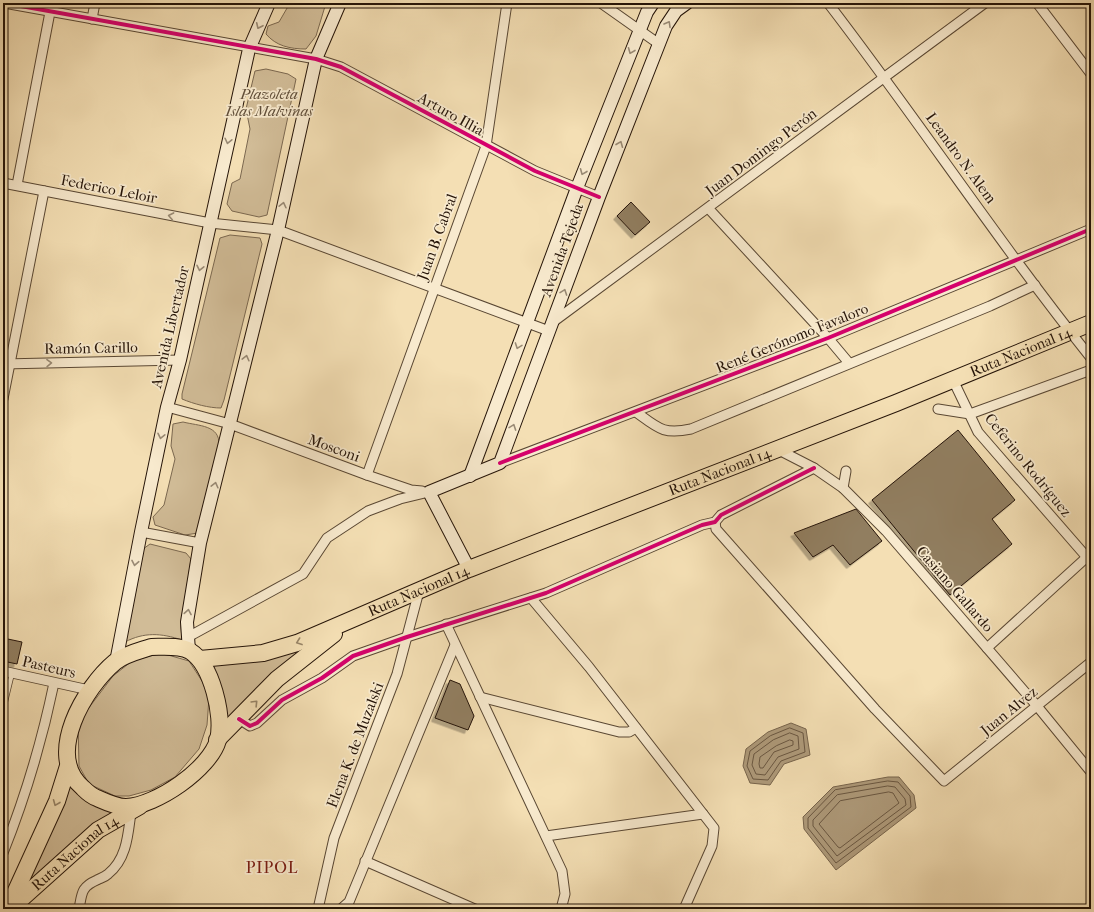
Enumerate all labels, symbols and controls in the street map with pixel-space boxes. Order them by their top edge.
one-way arrow [256,21,264,29]
one-way arrow [663,21,671,28]
one-way arrow [628,46,636,54]
park label: Plazoleta Islas Malvinas [224,85,313,120]
street label: Arturo Illia [414,88,488,140]
street label: Juan Domingo Perón [701,104,820,200]
street label: Leandro N. Alem [922,109,1000,207]
one-way arrow [224,138,233,145]
one-way arrow [615,141,623,148]
one-way arrow [580,167,588,175]
street label: Federico Leloir [59,171,159,207]
street label: Juan B. Cabral [413,191,461,284]
street label: Avenida Tejeda [536,200,588,300]
one-way arrow [279,202,287,208]
one-way arrow [168,212,174,220]
street label: Avenida Libertador [147,264,193,391]
one-way arrow [196,265,204,271]
one-way arrow [559,289,567,296]
street label: René Gerónomo Favaloro [713,299,871,377]
street label: Ruta Nacional 14 [967,322,1075,381]
street label: Ramón Carillo [44,338,138,358]
one-way arrow [514,342,522,349]
one-way arrow [242,355,250,362]
one-way arrow [46,359,52,367]
street label: Ceferino Rodríguez [981,410,1075,521]
one-way arrow [509,423,517,430]
street label: Mosconi [306,430,363,466]
one-way arrow [158,433,166,439]
street label: Ruta Nacional 14 [666,443,775,500]
one-way arrow [210,481,219,488]
street label: Casiano Gallardo [913,542,998,636]
one-way arrow [131,560,139,566]
street label: Ruta Nacional 14 [365,561,473,620]
one-way arrow [184,609,192,615]
one-way arrow [296,638,303,646]
street label: Pasteurs [20,652,78,682]
street label: Elena K. de Muzalski [323,679,387,810]
street label: Juan Alvez [976,682,1041,740]
one-way arrow [250,700,257,707]
one-way arrow [53,798,61,806]
street label: Ruta Nacional 14 [28,811,122,894]
district label: PIPOL [246,858,298,877]

